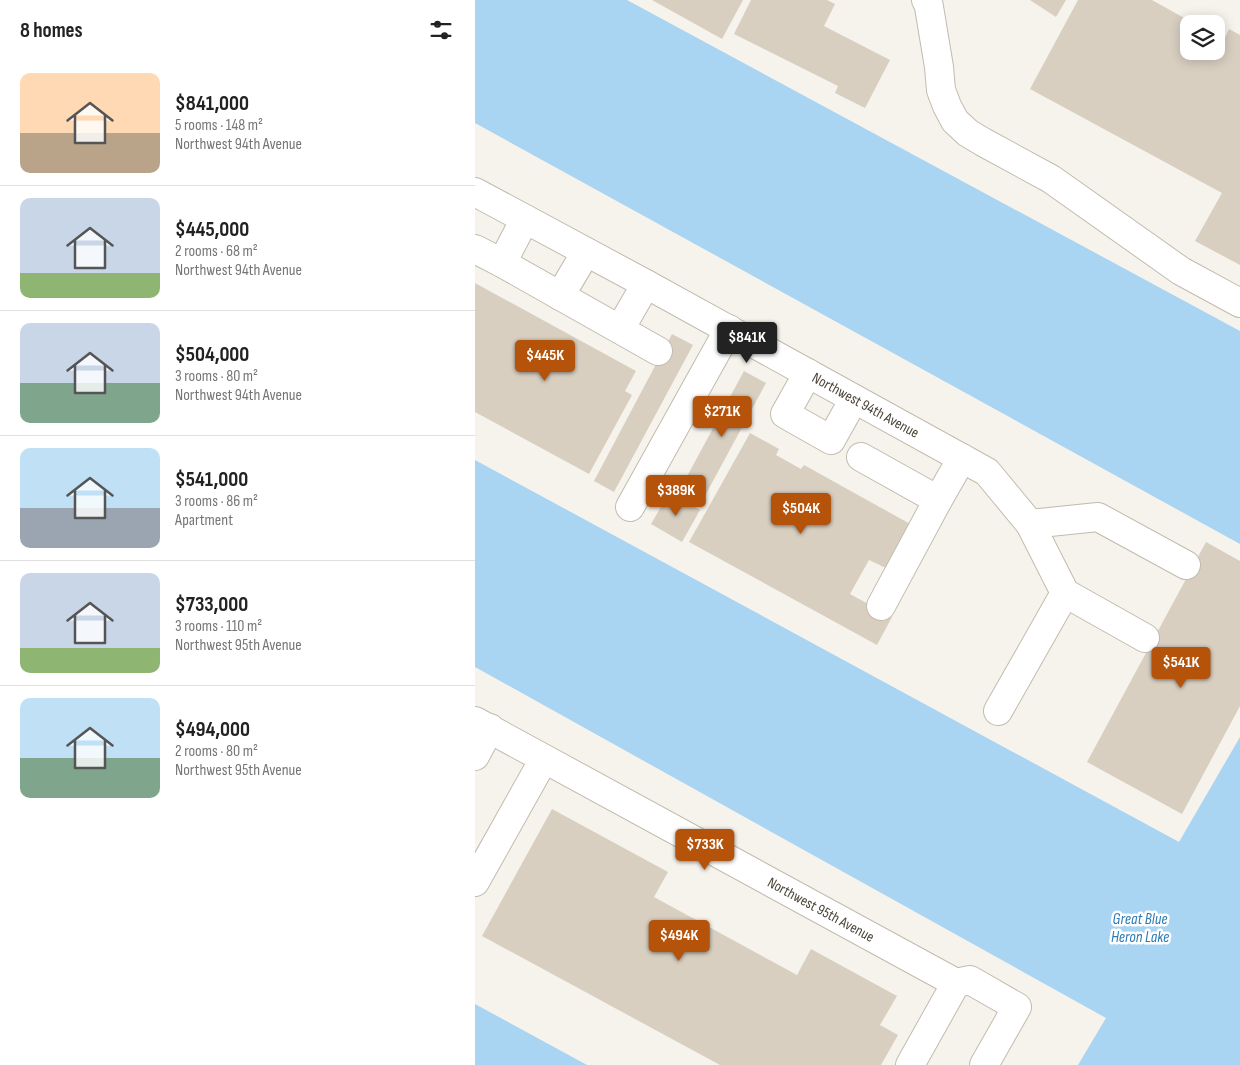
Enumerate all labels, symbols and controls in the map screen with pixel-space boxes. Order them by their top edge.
map controls [1180,15,1225,60]
button: layers [1180,15,1225,60]
icon: filters [427,16,455,44]
text: 8 homes [20,18,83,43]
text: $841,000 [175,91,249,116]
icon: home [60,93,120,153]
text: 5 rooms · 148 m² [175,116,263,135]
text: Northwest 94th Avenue [175,135,302,154]
text: $445,000 [175,217,249,242]
icon: home [60,218,120,278]
text: 2 rooms · 68 m² [175,242,258,261]
text: Northwest 94th Avenue [175,261,302,280]
pin: $841K [712,322,782,364]
text: $841K [728,328,766,347]
pin: $445K [510,340,580,382]
text: $504,000 [175,342,249,367]
icon: home [60,343,120,403]
text: $445K [526,346,564,365]
text: 3 rooms · 80 m² [175,367,258,386]
street label: Northwest 94th Avenue [809,368,922,442]
text: Northwest 94th Avenue [175,386,302,405]
pin: $271K [687,396,757,438]
text: $271K [704,402,740,421]
text: $541,000 [175,467,248,492]
icon: home [60,468,120,528]
pin: $389K [641,474,711,517]
text: $389K [657,481,695,500]
text: 3 rooms · 86 m² [175,492,258,511]
pin: $504K [766,492,836,535]
text: $504K [782,499,820,518]
text: Apartment [175,511,233,530]
text: $733,000 [175,592,248,617]
icon: home [60,593,120,653]
text: 3 rooms · 110 m² [175,617,262,636]
text: Northwest 95th Avenue [175,636,302,655]
pin: $541K [1146,646,1216,689]
text: $541K [1162,653,1200,672]
text: $494,000 [175,717,250,742]
icon: home [60,718,120,778]
text: 2 rooms · 80 m² [175,742,258,761]
text: Northwest 95th Avenue [175,761,302,780]
pin: $733K [670,828,740,871]
text: $733K [686,835,724,854]
street label: Northwest 95th Avenue [764,873,878,946]
water label: Great Blue Heron Lake [1111,910,1169,947]
pin: $494K [644,920,714,962]
text: $494K [660,926,698,945]

